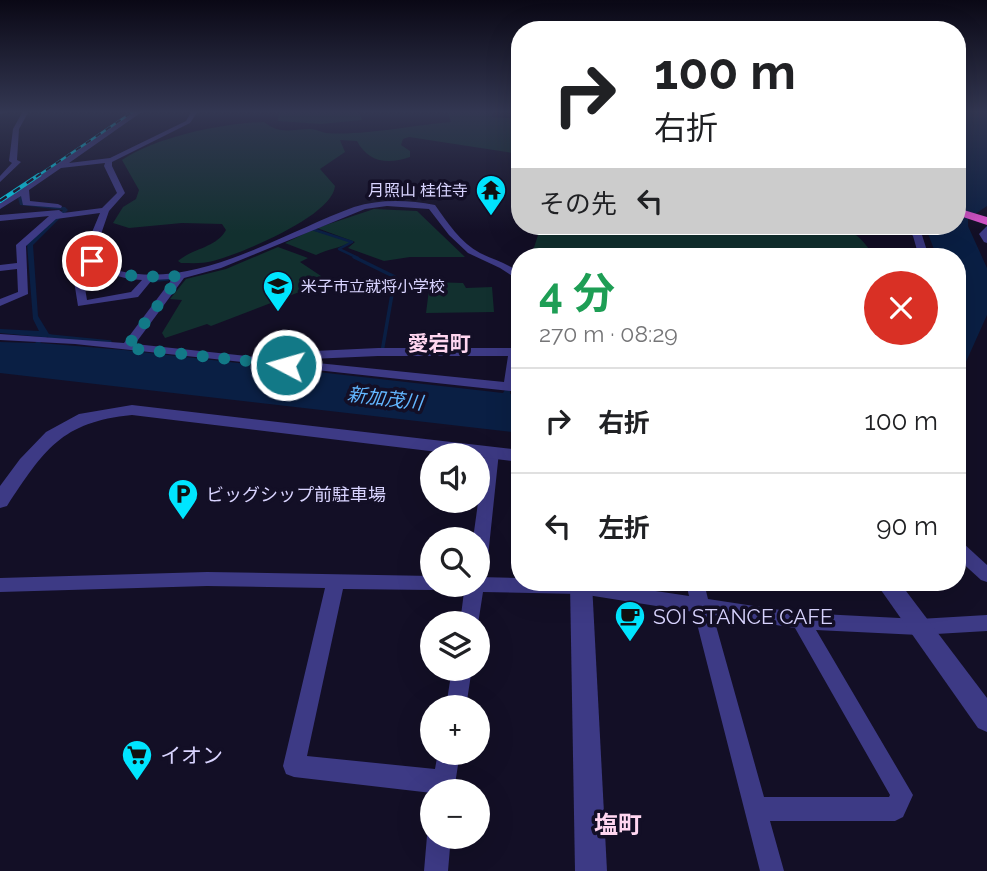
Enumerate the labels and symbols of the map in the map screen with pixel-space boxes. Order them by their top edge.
temple icon: 月照山 桂住寺 [474,173,508,217]
place label: 月照山 桂住寺 [368,181,468,200]
pin [62,231,122,291]
school or university icon: 米子市立就将小学校 [261,269,295,313]
place label: 米子市立就将小学校 [301,277,445,296]
position arrow [249,328,323,402]
district label: 愛宕町 [408,331,471,356]
water label: 新加茂川 [346,382,426,414]
parking icon: ビッグシップ前駐車場 [166,477,200,521]
place label: ビッグシップ前駐車場 [206,484,386,505]
cafe icon: SOI STANCE CAFE [613,599,647,643]
place label: SOI STANCE CAFE [653,604,833,629]
supermarket icon: イオン [120,738,154,782]
place label: イオン [160,743,223,768]
district label: 塩町 [594,810,642,839]

